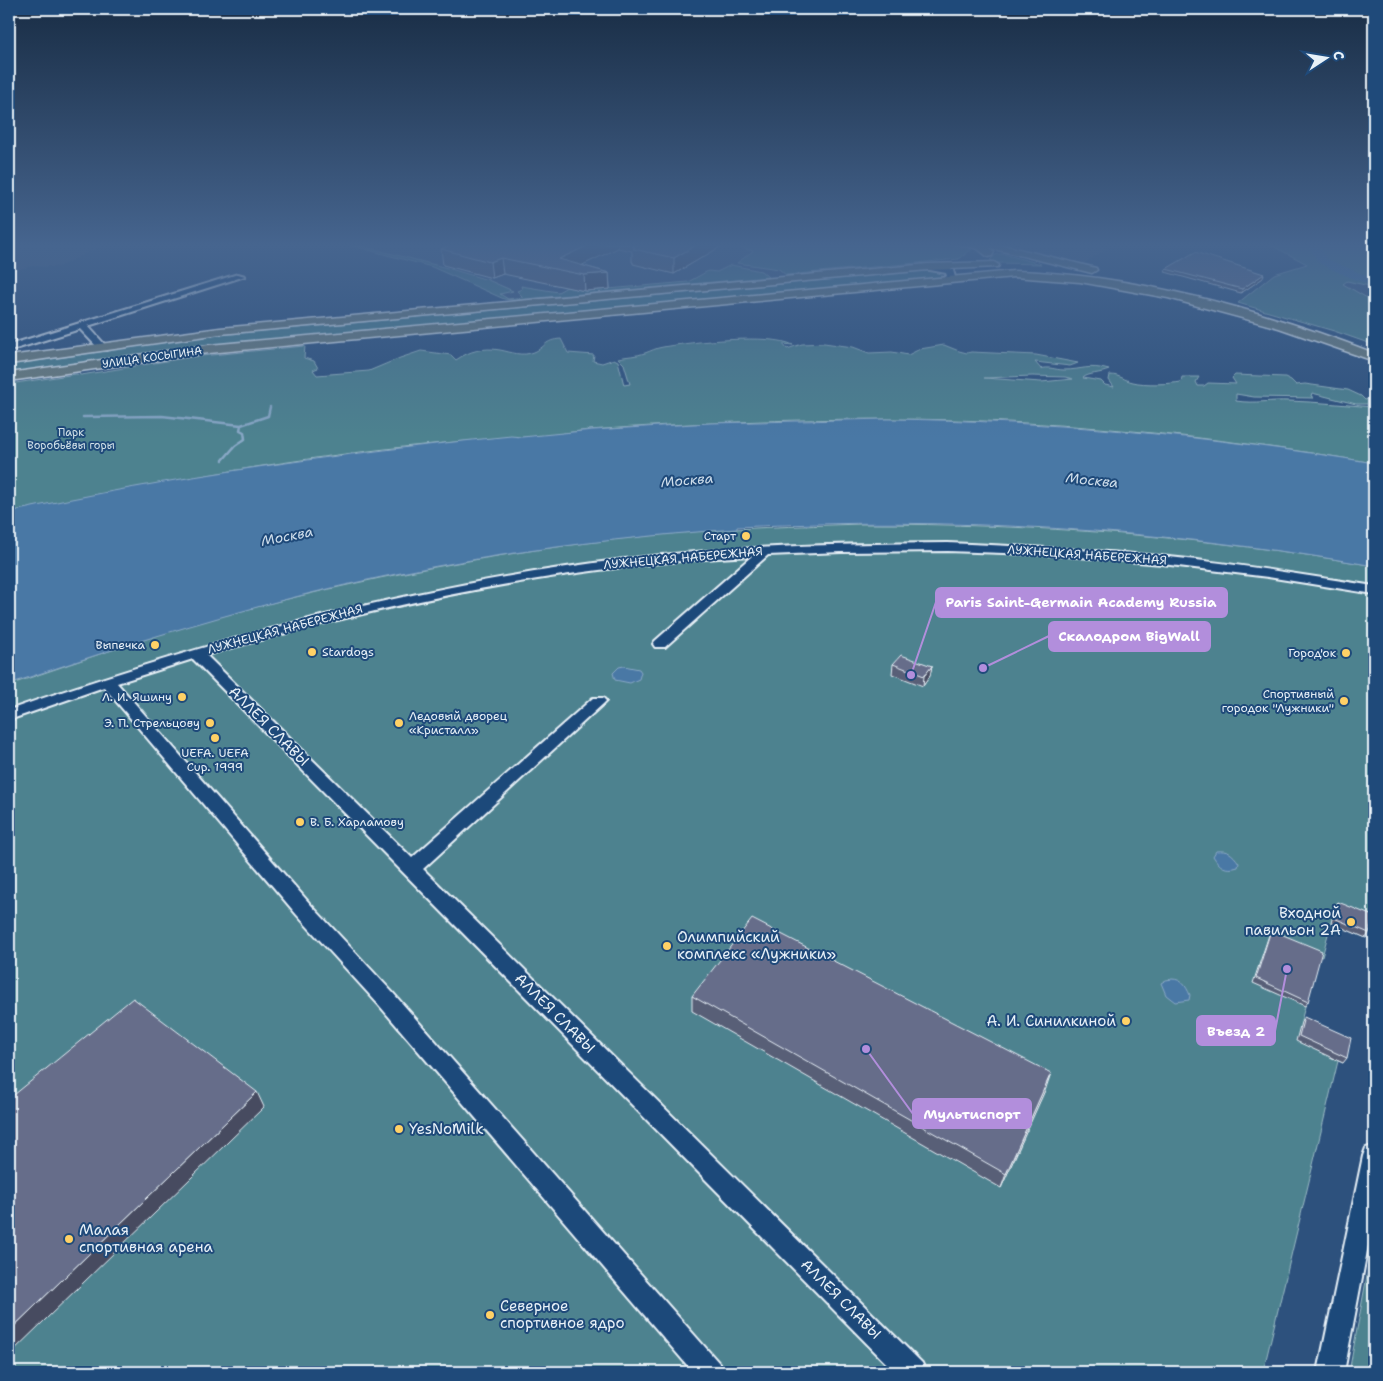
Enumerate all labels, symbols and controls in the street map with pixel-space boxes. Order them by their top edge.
north arrow [1300,32,1350,82]
text: С [1329,49,1348,61]
street label: УЛИЦА КОСЫГИНА [101,343,203,372]
park label: Парк Воробьёвы горы [27,425,115,453]
water label: Москва [1065,468,1119,492]
water label: Москва [660,469,714,491]
water label: Москва [259,522,315,550]
place label: Старт [704,528,737,544]
marker: Старт [740,530,752,542]
street label: ЛУЖНЕЦКАЯ НАБЕРЕЖНАЯ [1007,541,1167,569]
street label: ЛУЖНЕЦКАЯ НАБЕРЕЖНАЯ [603,543,763,573]
callout: Paris Saint-Germain Academy Russia [936,588,1227,617]
text: Paris Saint-Germain Academy Russia [946,593,1217,611]
street label: ЛУЖНЕЦКАЯ НАБЕРЕЖНАЯ [206,601,364,657]
callout: Скалодром BigWall [1049,622,1210,651]
text: Скалодром BigWall [1058,627,1200,645]
place label: Выпечка [96,637,146,653]
marker: Выпечка [149,639,161,651]
place label: Stardogs [322,644,374,660]
place label: Город'ок [1288,645,1337,661]
marker: Stardogs [306,646,318,658]
marker: Город'ок [1340,647,1352,659]
street label: АЛЛЕЯ СЛАВЫ [225,682,313,770]
place label: Спортивный городок "Лужники" [1222,686,1334,716]
place label: Л. И. Яшину [102,689,172,705]
marker: Л. И. Яшину [176,691,188,703]
marker: Спортивный городок "Лужники" [1338,695,1350,707]
place label: Ледовый дворец «Кристалл» [409,708,508,738]
place label: Э. П. Стрельцову [104,715,200,731]
marker: Э. П. Стрельцову [204,717,216,729]
marker: Ледовый дворец «Кристалл» [393,717,405,729]
marker: UEFA. UEFA Cup. 1999 [209,732,221,744]
place label: UEFA. UEFA Cup. 1999 [181,745,249,775]
place label: В. Б. Харламову [310,814,404,830]
marker: В. Б. Харламову [294,816,306,828]
place label: Входной павильон 2A [1245,903,1341,940]
marker: Входной павильон 2A [1345,916,1357,928]
place label: Олимпийский комплекс «Лужники» [677,927,836,964]
marker: Олимпийский комплекс «Лужники» [661,940,673,952]
street label: АЛЛЕЯ СЛАВЫ [511,969,599,1057]
place label: А. И. Синилкиной [987,1011,1116,1031]
marker: А. И. Синилкиной [1120,1015,1132,1027]
callout: Въезд 2 [1197,1016,1275,1045]
text: Въезд 2 [1207,1022,1265,1040]
callout: Мультиспорт [913,1099,1031,1128]
text: Мультиспорт [923,1105,1021,1123]
place label: YesNoMilk [409,1119,484,1139]
marker: YesNoMilk [393,1123,405,1135]
place label: Малая спортивная арена [79,1220,214,1257]
marker: Малая спортивная арена [63,1233,75,1245]
street label: АЛЛЕЯ СЛАВЫ [797,1255,885,1343]
place label: Северное спортивное ядро [500,1296,625,1333]
marker: Северное спортивное ядро [484,1309,496,1321]

